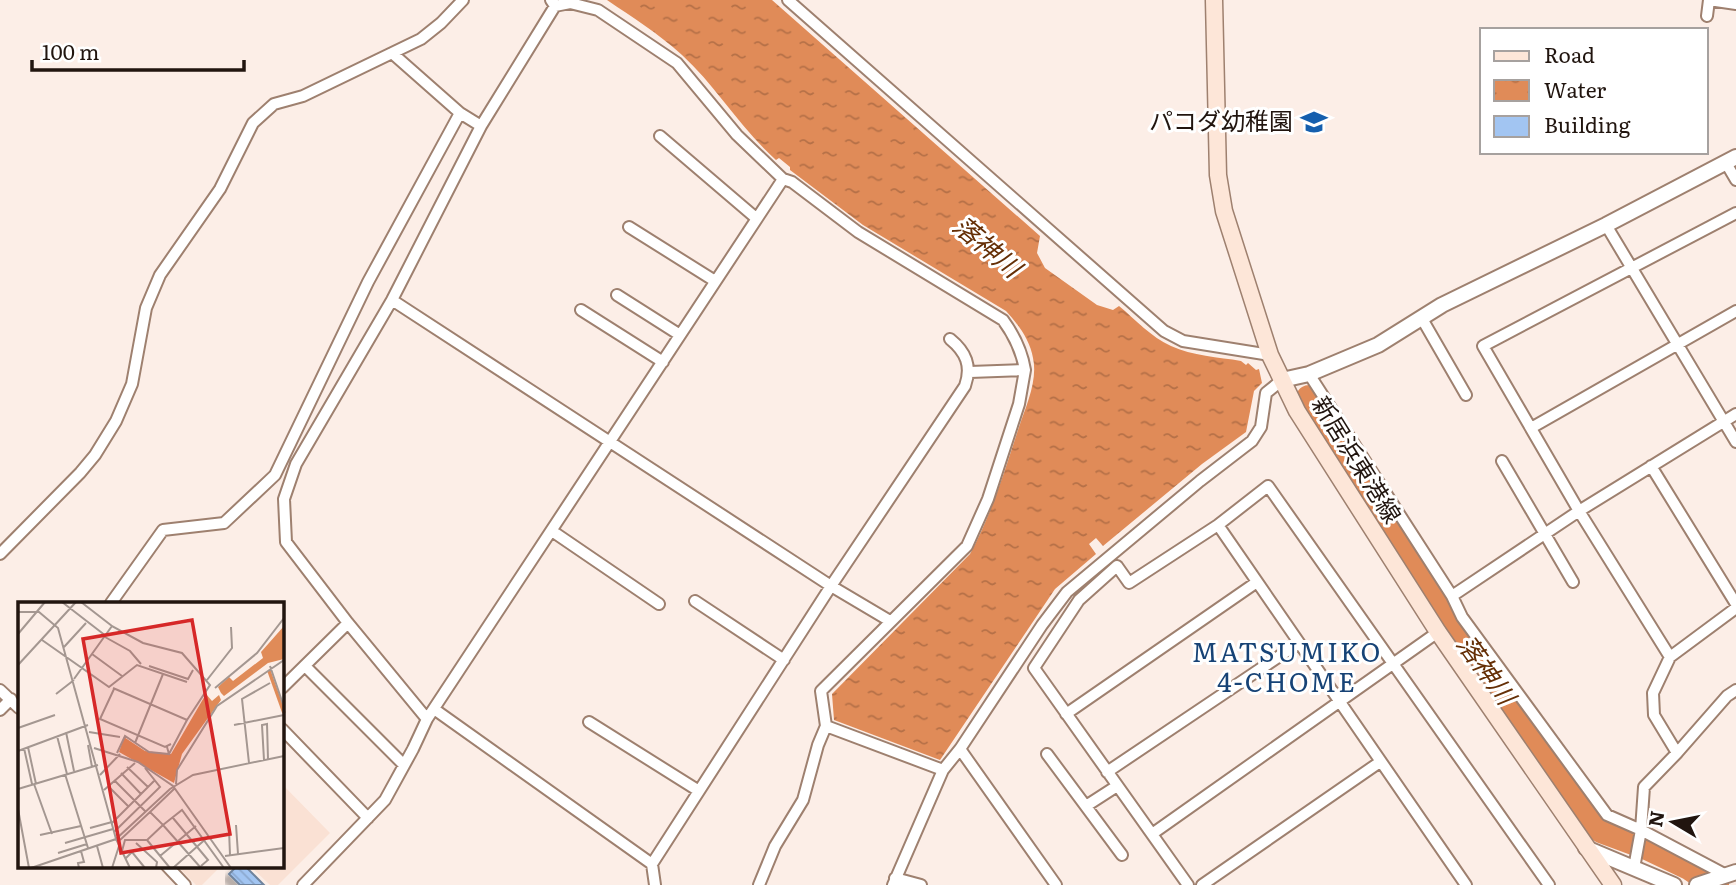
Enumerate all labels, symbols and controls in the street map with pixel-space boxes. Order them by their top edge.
scale bar [32,28,243,72]
legend [1480,28,1708,154]
text: 100 m [42,35,99,66]
text: Road [1544,38,1595,69]
text: Water [1544,73,1606,104]
place label: パコダ幼稚園 [1149,102,1293,137]
school or university icon: パコダ幼稚園 [1299,107,1329,137]
text: Building [1544,108,1631,139]
water label: 落神川 [946,205,1033,287]
street label: 新居浜東港線 [1305,388,1411,529]
inset map [18,602,284,868]
water label: 落神川 [1449,626,1528,714]
district label: MATSUMIKO 4-CHOME [1192,631,1382,700]
north arrow [1638,787,1708,857]
text: N [1640,809,1670,829]

